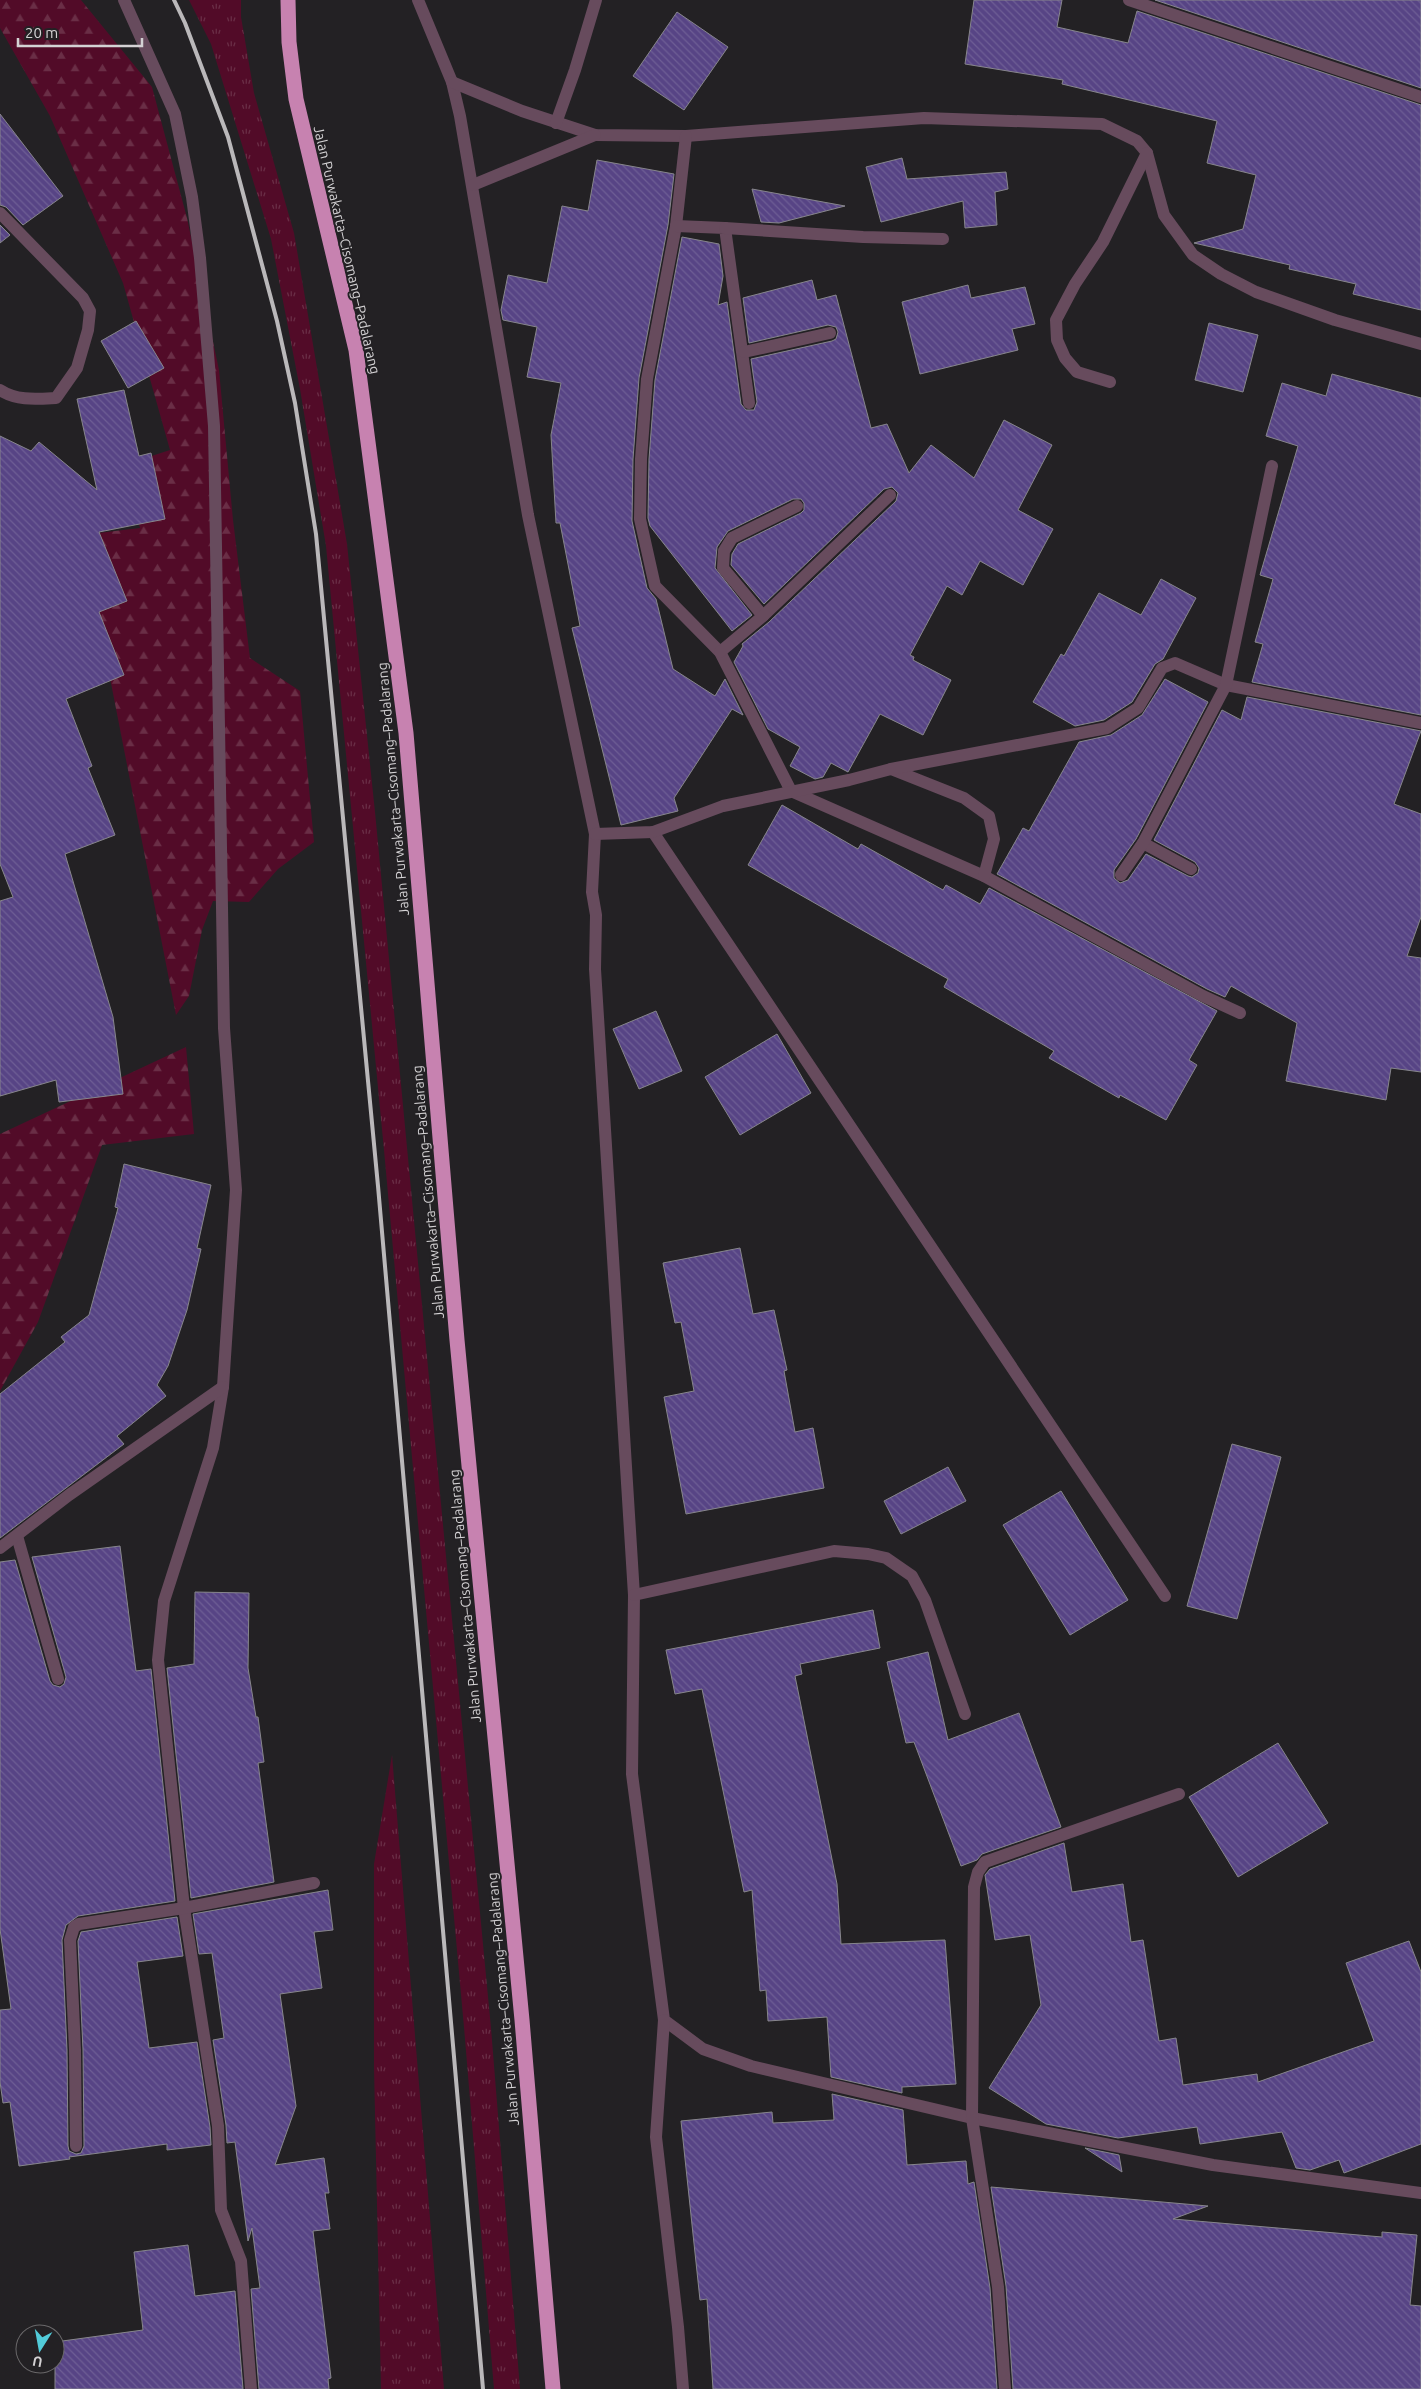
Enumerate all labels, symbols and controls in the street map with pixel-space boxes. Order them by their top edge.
scale bar [18,15,141,47]
text: 20 m [25,24,58,41]
street label: Jalan Purwakarta–Cisomang–Padalarang [311,124,383,376]
street label: Jalan Purwakarta–Cisomang–Padalarang [374,662,412,916]
street label: Jalan Purwakarta–Cisomang–Padalarang [409,1065,447,1319]
street label: Jalan Purwakarta–Cisomang–Padalarang [446,1469,484,1723]
street label: Jalan Purwakarta–Cisomang–Padalarang [484,1872,522,2126]
north arrow [15,2324,65,2374]
text: U [31,2353,44,2371]

